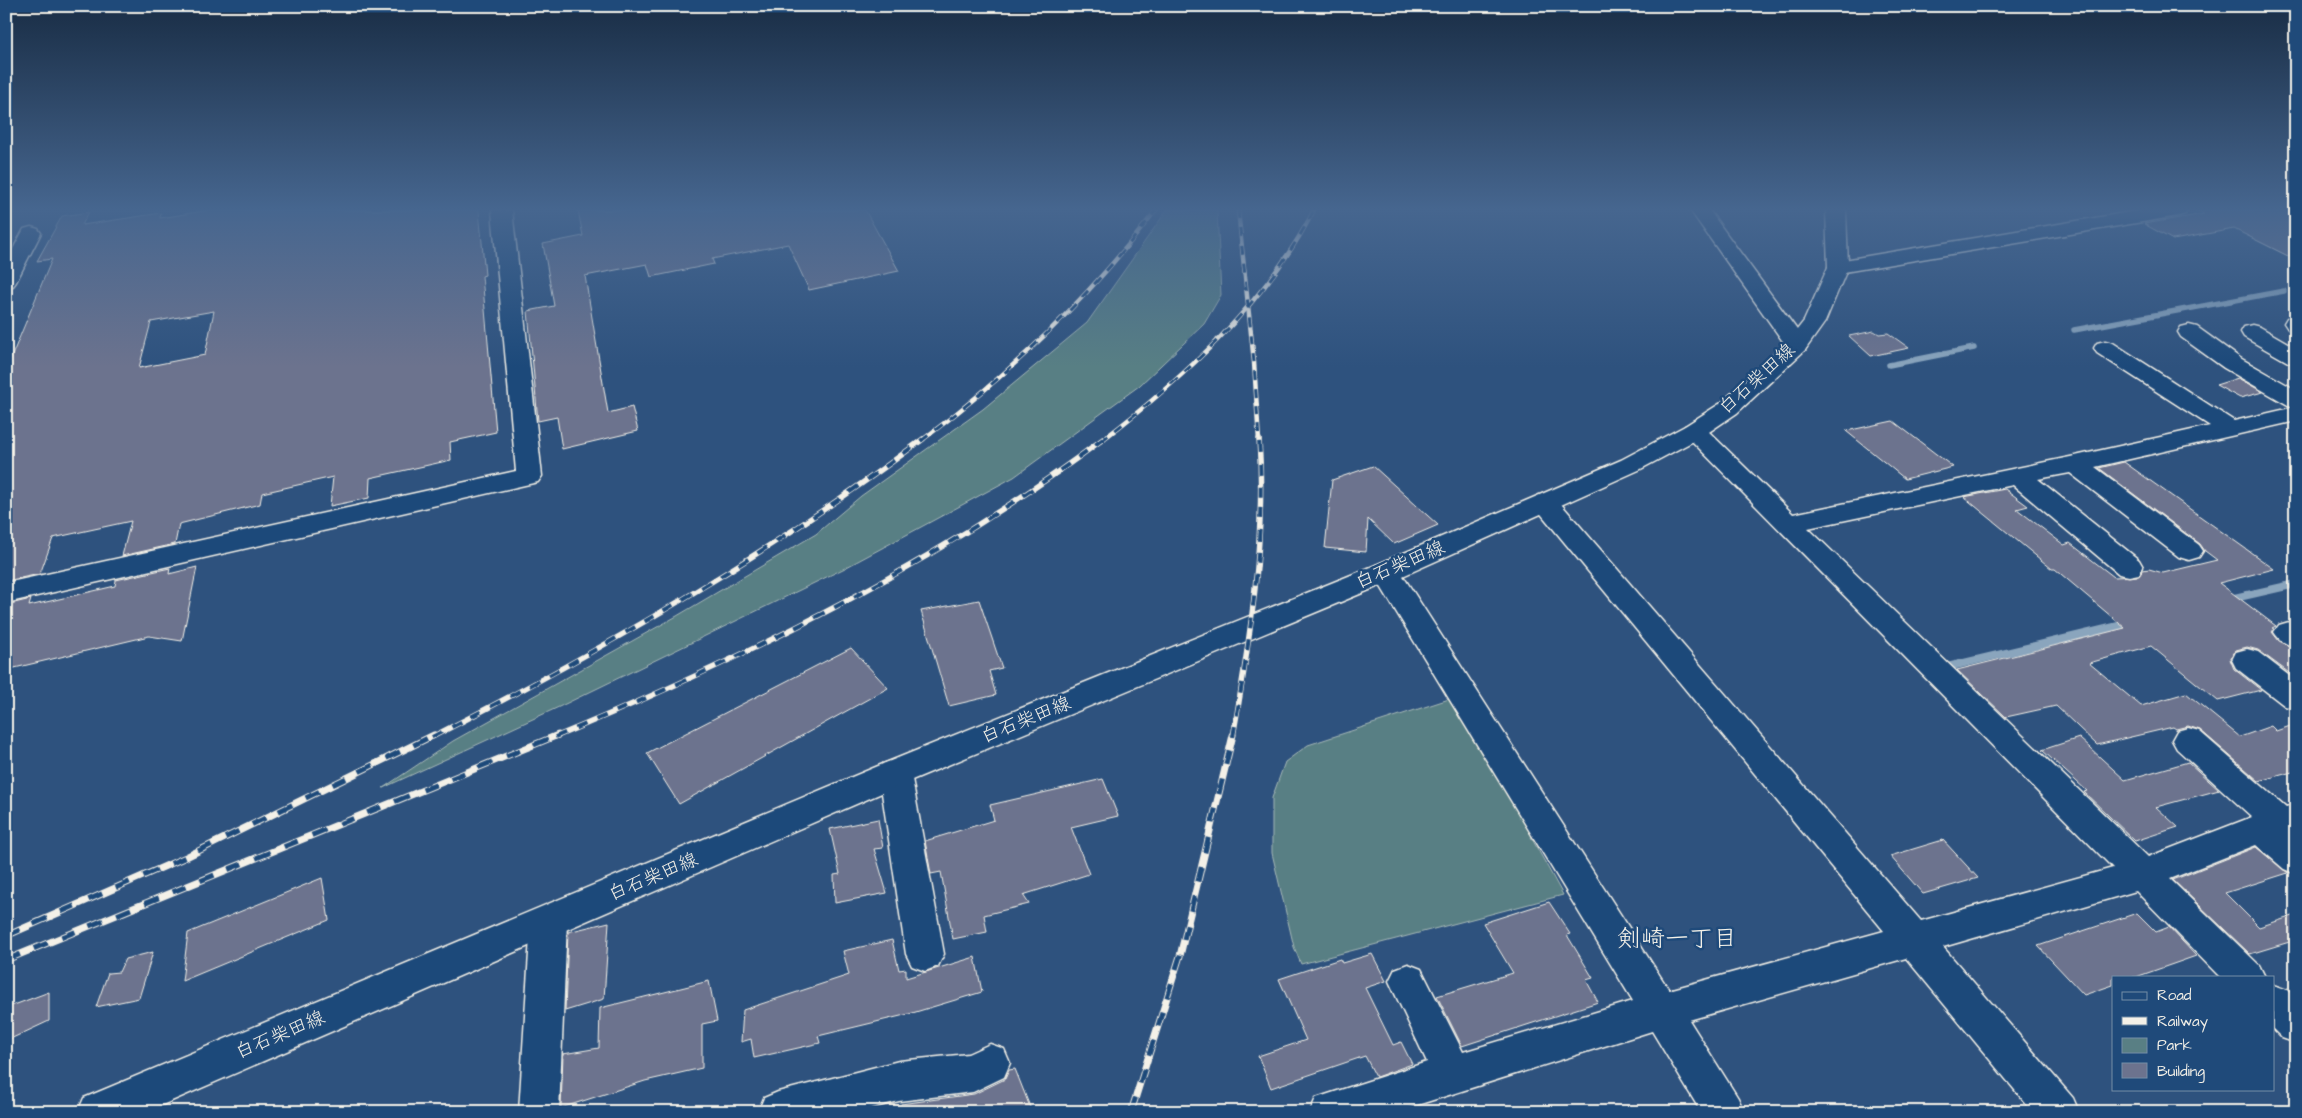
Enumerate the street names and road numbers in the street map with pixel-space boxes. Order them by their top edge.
street label: 白石柴田線 [1713,337,1801,421]
street label: 白石柴田線 [1351,534,1449,596]
street label: 白石柴田線 [977,690,1075,750]
street label: 白石柴田線 [604,846,702,908]
street label: 白石柴田線 [231,1004,329,1066]

